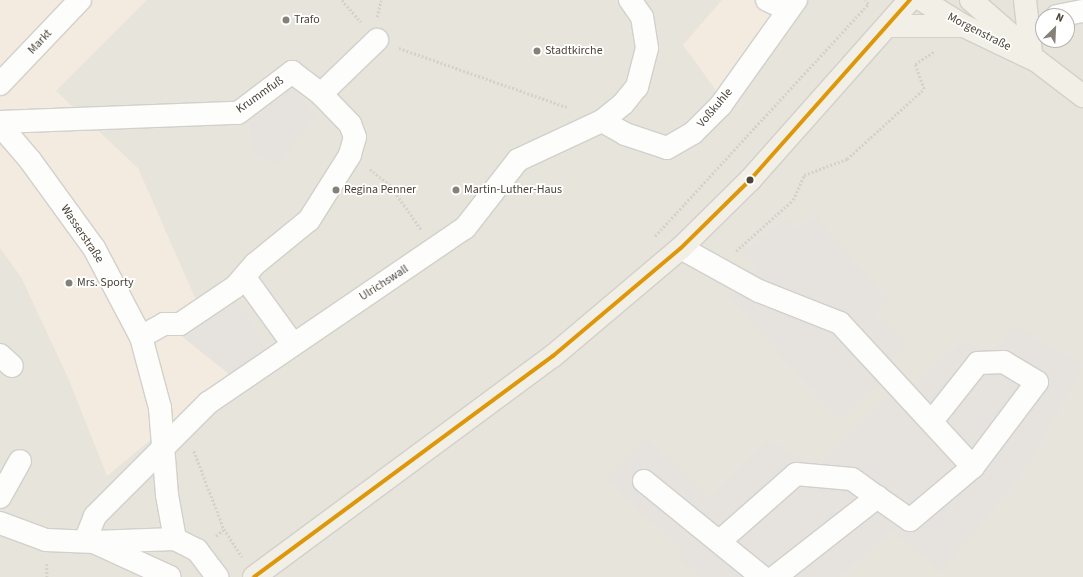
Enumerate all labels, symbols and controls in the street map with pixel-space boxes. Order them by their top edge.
north arrow [1035,8,1075,48]
text: N [1053,9,1066,26]
street label: Morgenstraße [945,10,1013,54]
place label: Trafo [294,13,320,27]
marker: Trafo [281,15,291,25]
street label: Markt [25,27,55,57]
place label: Stadtkirche [545,44,603,58]
marker: Stadtkirche [532,46,542,56]
street label: Krummfuß [234,73,286,117]
street label: Voßkuhle [694,85,736,131]
unlabelled marker [745,175,755,185]
place label: Regina Penner [344,183,416,197]
place label: Martin-Luther-Haus [464,183,562,197]
marker: Regina Penner [331,185,341,195]
marker: Martin-Luther-Haus [451,185,461,195]
street label: Wasserstraße [57,202,107,266]
street label: Ulrichswall [357,262,411,304]
place label: Mrs. Sporty [77,276,134,290]
marker: Mrs. Sporty [64,278,74,288]

